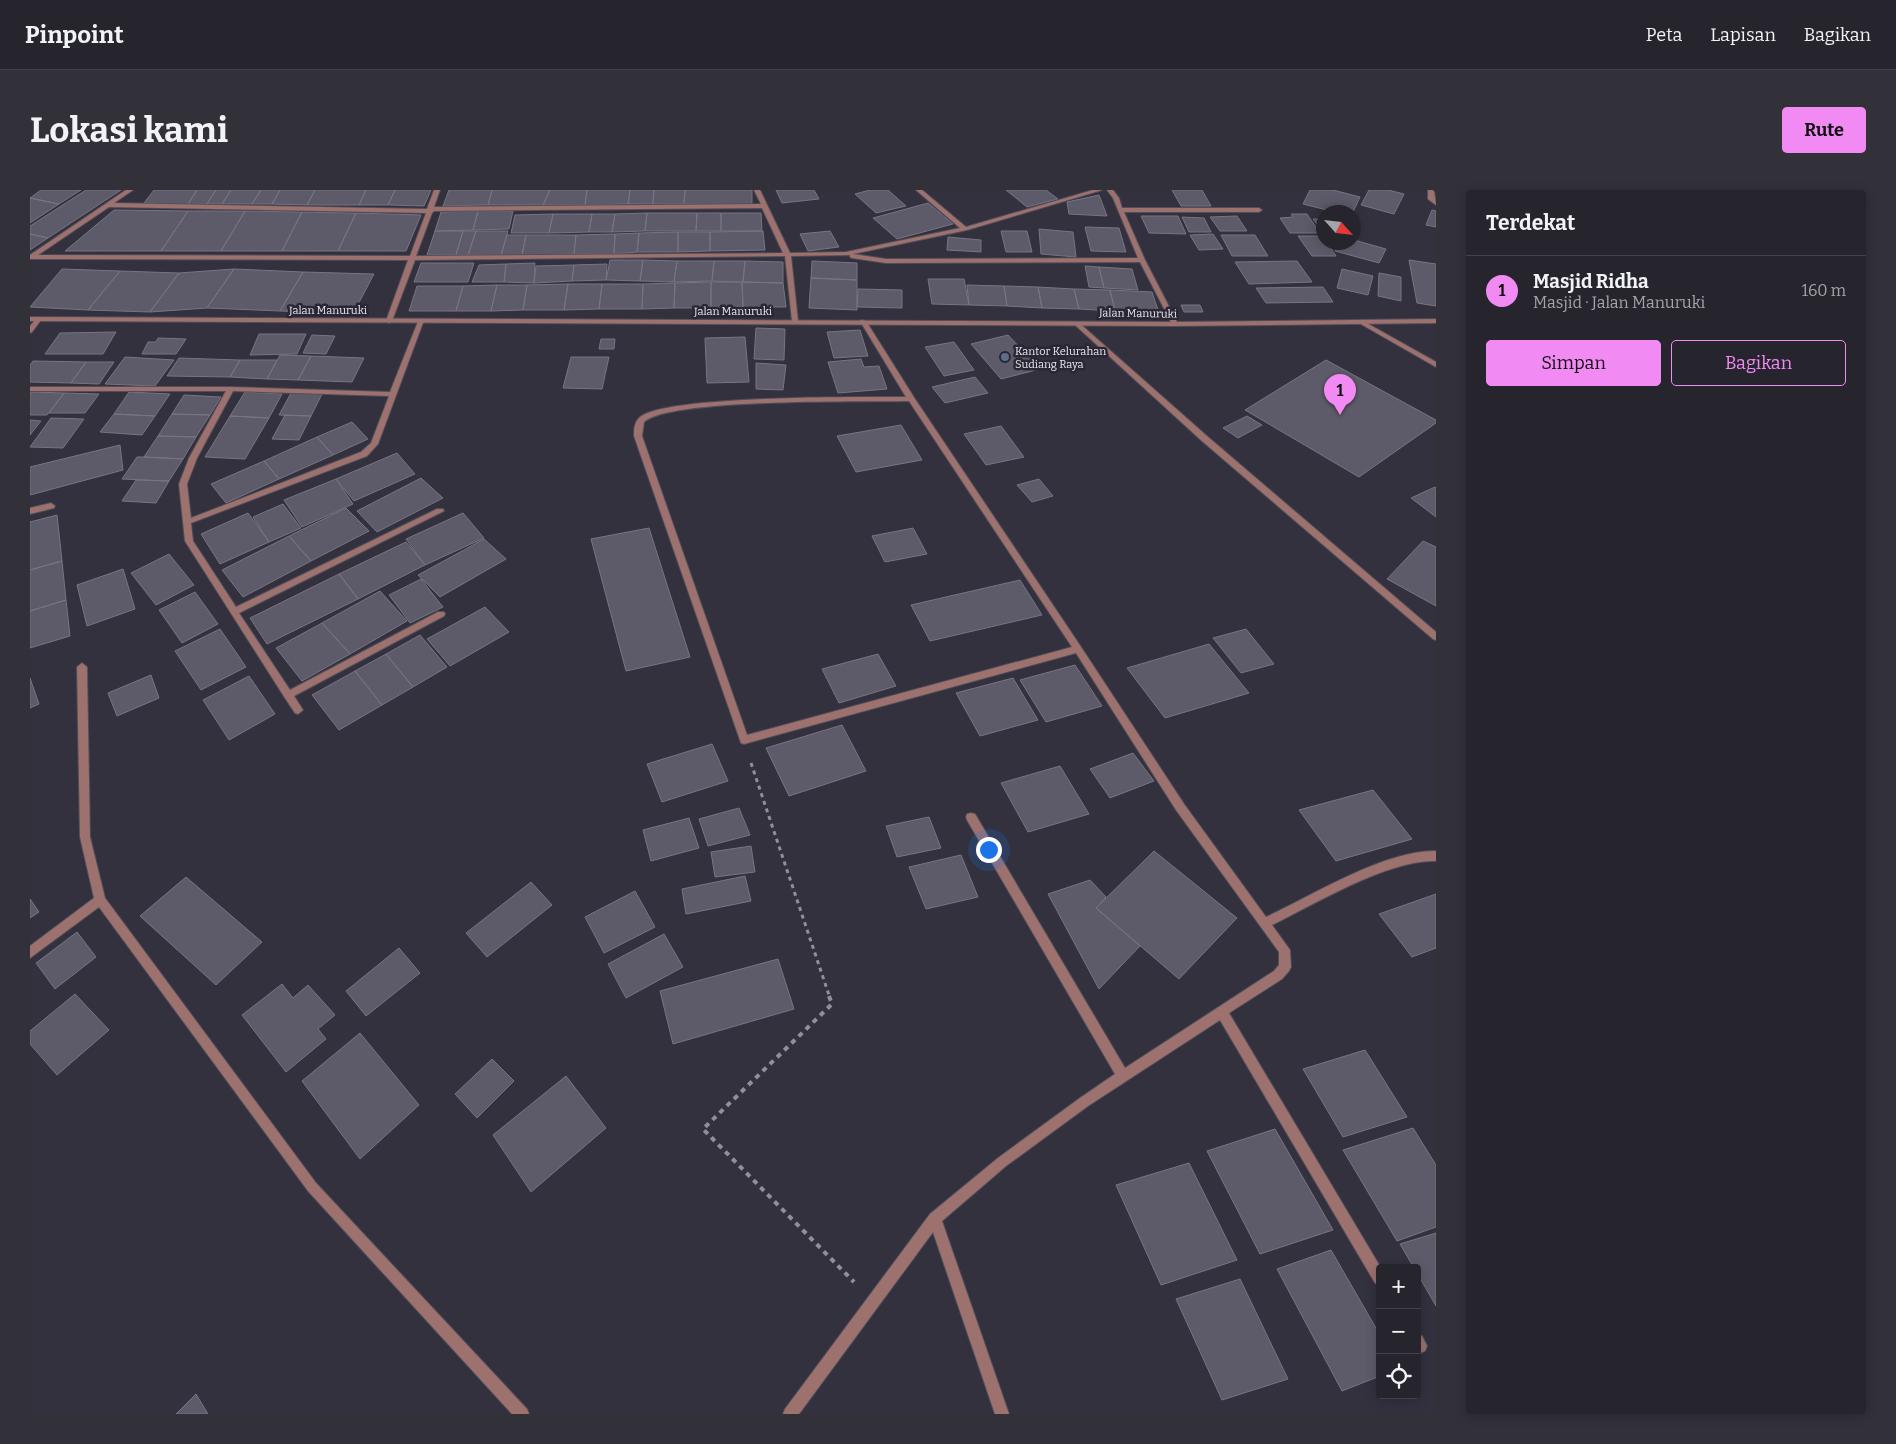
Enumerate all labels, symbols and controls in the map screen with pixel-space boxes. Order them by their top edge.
text: Pinpoint [25,21,124,49]
text: Peta [1646,24,1682,46]
text: Lapisan [1710,24,1776,46]
text: Bagikan [1804,24,1871,46]
button: Rute [1782,107,1866,153]
text: Lokasi kami [30,109,228,151]
north arrow [1316,205,1361,250]
text: Terdekat [1486,210,1575,236]
text: Masjid Ridha [1533,270,1649,293]
text: 1 [1499,281,1505,300]
text: 160 m [1801,281,1846,300]
text: Masjid · Jalan Manuruki [1533,293,1705,312]
street label: Jalan Manuruki [288,304,368,317]
street label: Jalan Manuruki [693,305,773,318]
street label: Jalan Manuruki [1098,306,1178,321]
button: Simpan [1486,340,1661,386]
button: Bagikan [1671,340,1846,386]
place label: Kantor Kelurahan Sudiang Raya [1015,345,1106,371]
marker: Kantor Kelurahan Sudiang Raya [999,351,1011,363]
pin: 1 [1324,374,1356,415]
your location [976,837,1002,863]
map controls [1376,1264,1421,1399]
button: + [1376,1264,1421,1309]
button: − [1376,1309,1421,1354]
button: locate [1376,1354,1421,1399]

